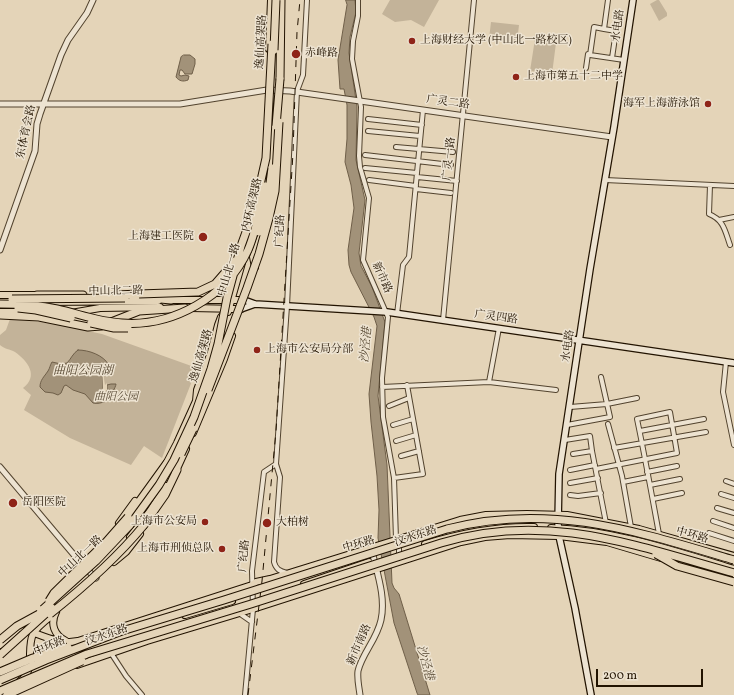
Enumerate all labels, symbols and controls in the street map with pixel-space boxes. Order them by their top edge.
street label: 水电路 [610,9,628,43]
street label: 逸仙高架路 [254,14,270,70]
place label: 上海财经大学 (中山北一路校区) [420,34,572,48]
marker: 上海财经大学 (中山北一路校区) [407,36,417,46]
place label: 赤峰路 [305,47,338,61]
marker: 赤峰路 [290,48,302,60]
place label: 上海市第五十二中学 [524,70,623,84]
marker: 上海市第五十二中学 [511,72,521,82]
street label: 广灵二路 [425,93,471,113]
place label: 海军上海游泳馆 [623,97,700,111]
marker: 海军上海游泳馆 [703,99,713,109]
street label: 东体育会路 [15,104,39,160]
street label: 广灵一路 [441,136,459,182]
street label: 内环高架路 [240,177,266,233]
street label: 广纪路 [274,214,288,248]
place label: 上海建工医院 [128,230,194,244]
marker: 上海建工医院 [197,231,209,243]
street label: 中山北一路 [216,242,244,298]
street label: 新市路 [368,260,394,296]
street label: 中山北二路 [88,285,144,299]
street label: 广灵四路 [473,308,519,328]
water label: 沙泾港 [358,326,376,364]
street label: 逸仙高架路 [188,328,216,384]
street label: 水电路 [560,329,578,363]
place label: 上海市公安局分部 [265,343,353,357]
marker: 上海市公安局分部 [252,345,262,355]
water label: 曲阳公园湖 [53,365,113,379]
park label: 曲阳公园 [94,391,138,405]
place label: 岳阳医院 [22,496,66,510]
marker: 岳阳医院 [7,497,19,509]
place label: 上海市公安局 [131,515,197,529]
place label: 大柏树 [276,516,309,530]
marker: 上海市公安局 [200,517,210,527]
marker: 大柏树 [261,517,273,529]
street label: 汶水东路 [393,524,439,550]
street label: 中环路 [674,525,710,547]
street label: 中山北一路 [56,533,106,581]
street label: 中环路 [341,534,377,556]
street label: 广纪路 [237,539,253,573]
place label: 上海市刑侦总队 [137,542,214,556]
marker: 上海市刑侦总队 [217,544,227,554]
street label: 新市南路 [345,622,375,668]
street label: 汶水东路 [84,623,130,649]
street label: 中环路 [32,634,68,660]
water label: 沙泾港 [412,644,436,682]
scale bar [598,661,705,687]
text: 200 m [603,668,637,684]

